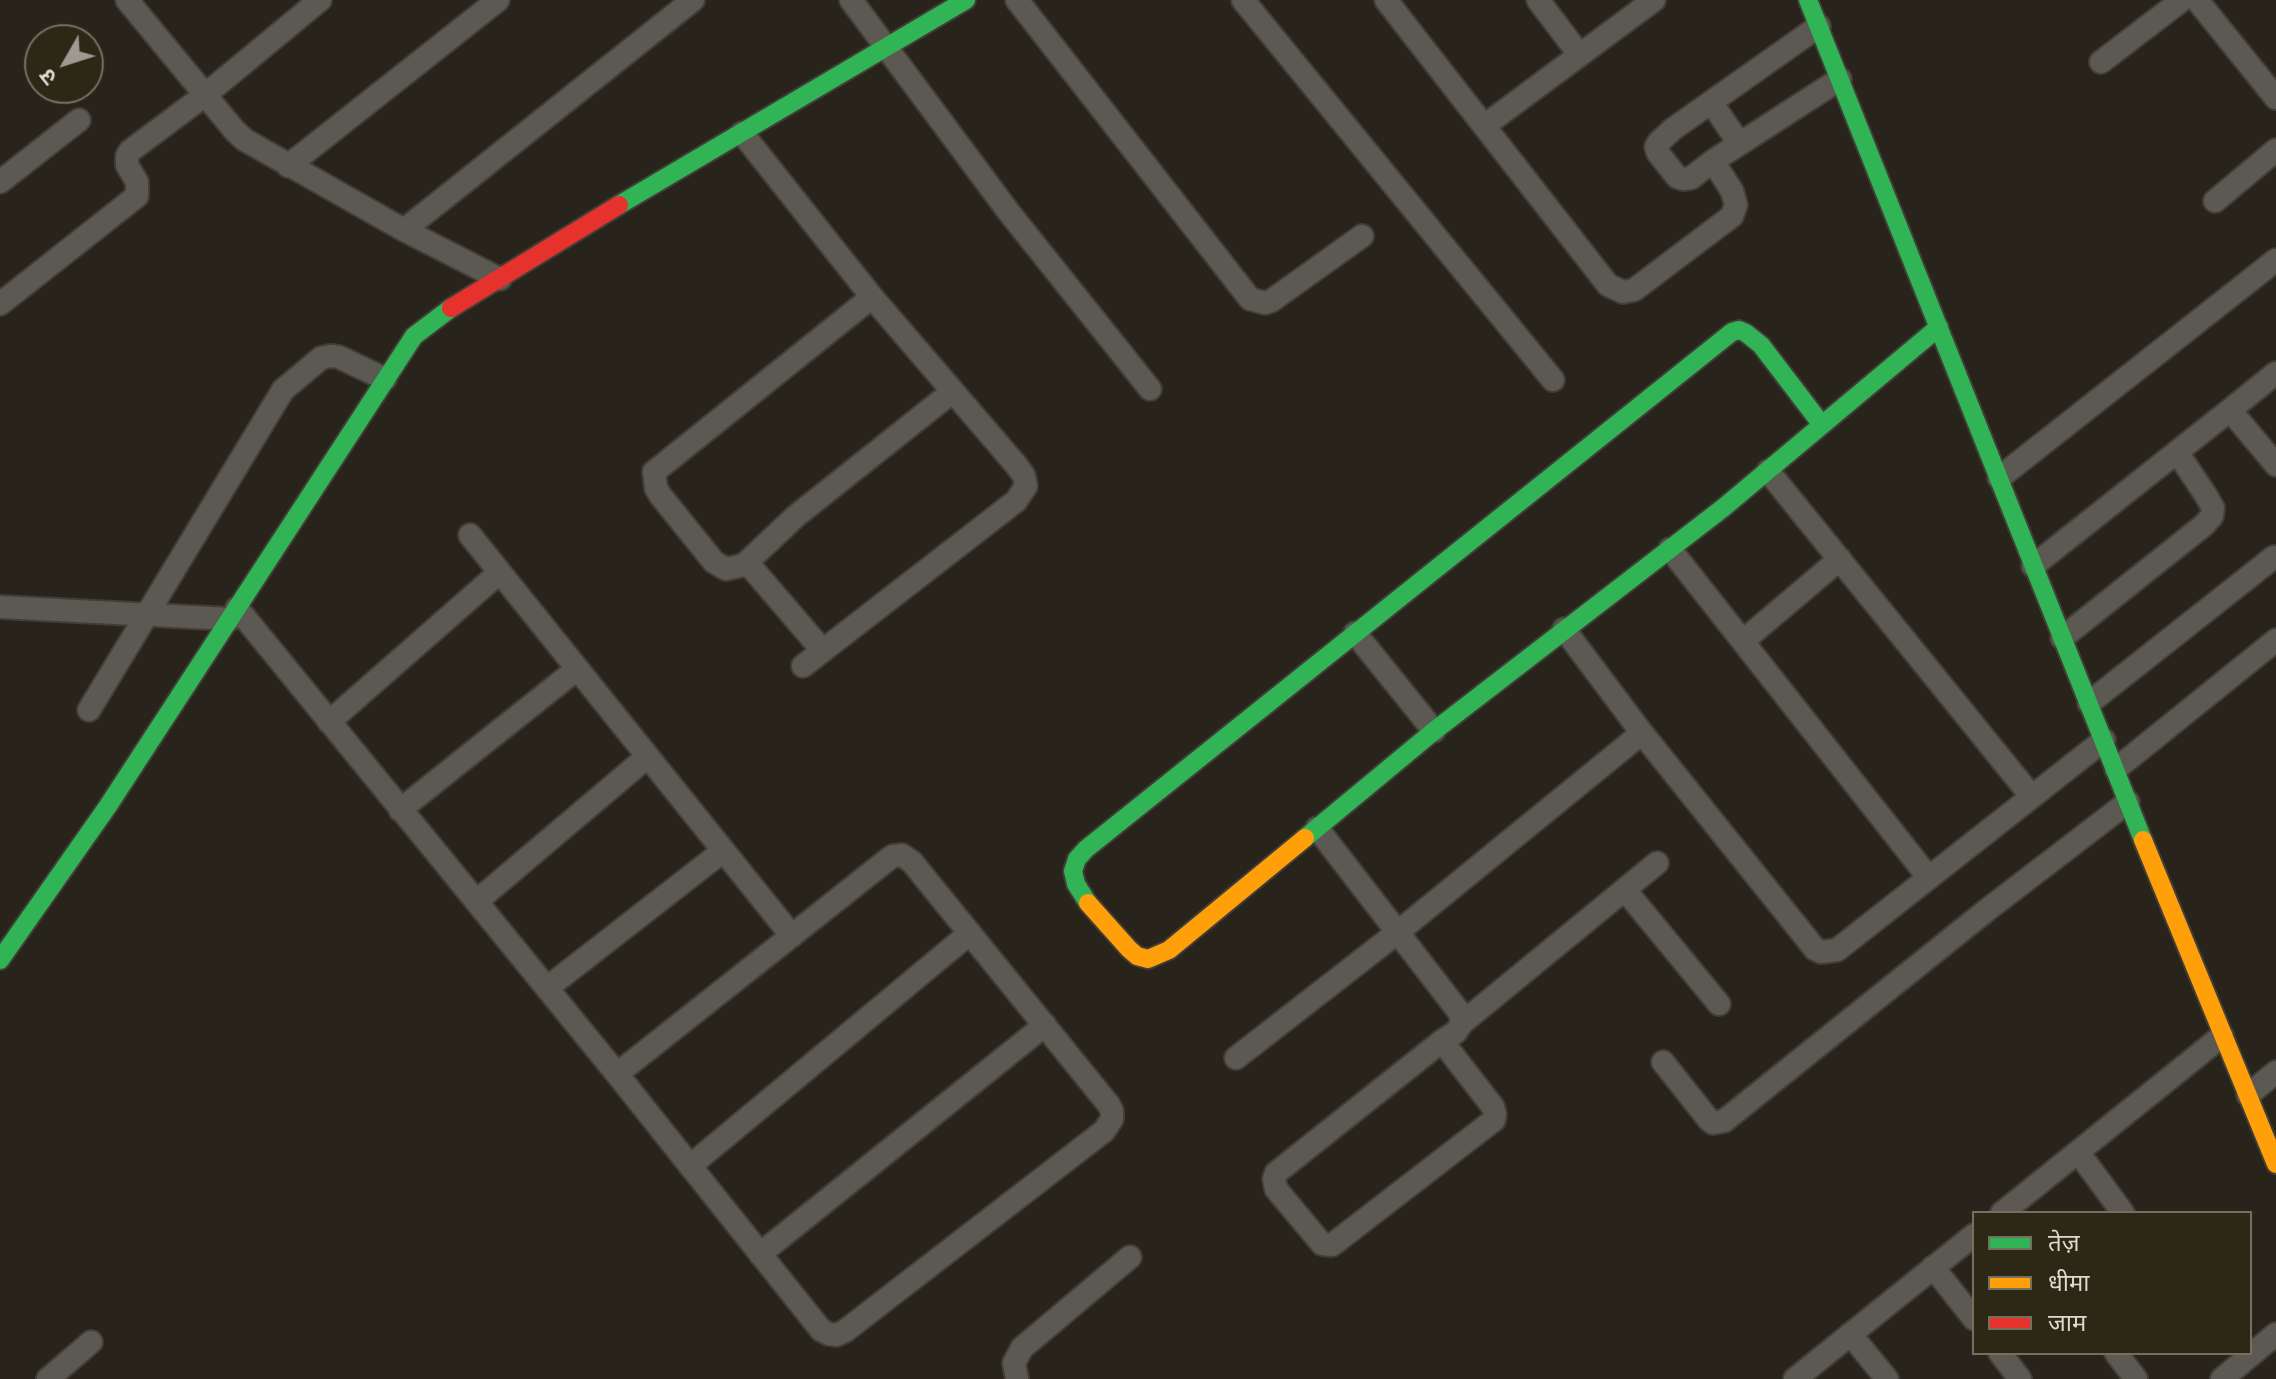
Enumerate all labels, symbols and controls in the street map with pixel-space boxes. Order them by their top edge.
north arrow [24,24,104,104]
text: उ [31,63,63,92]
legend [1972,1211,2252,1355]
text: तेज़ [2048,1225,2080,1257]
text: धीमा [2048,1265,2090,1297]
text: जाम [2048,1305,2086,1337]

